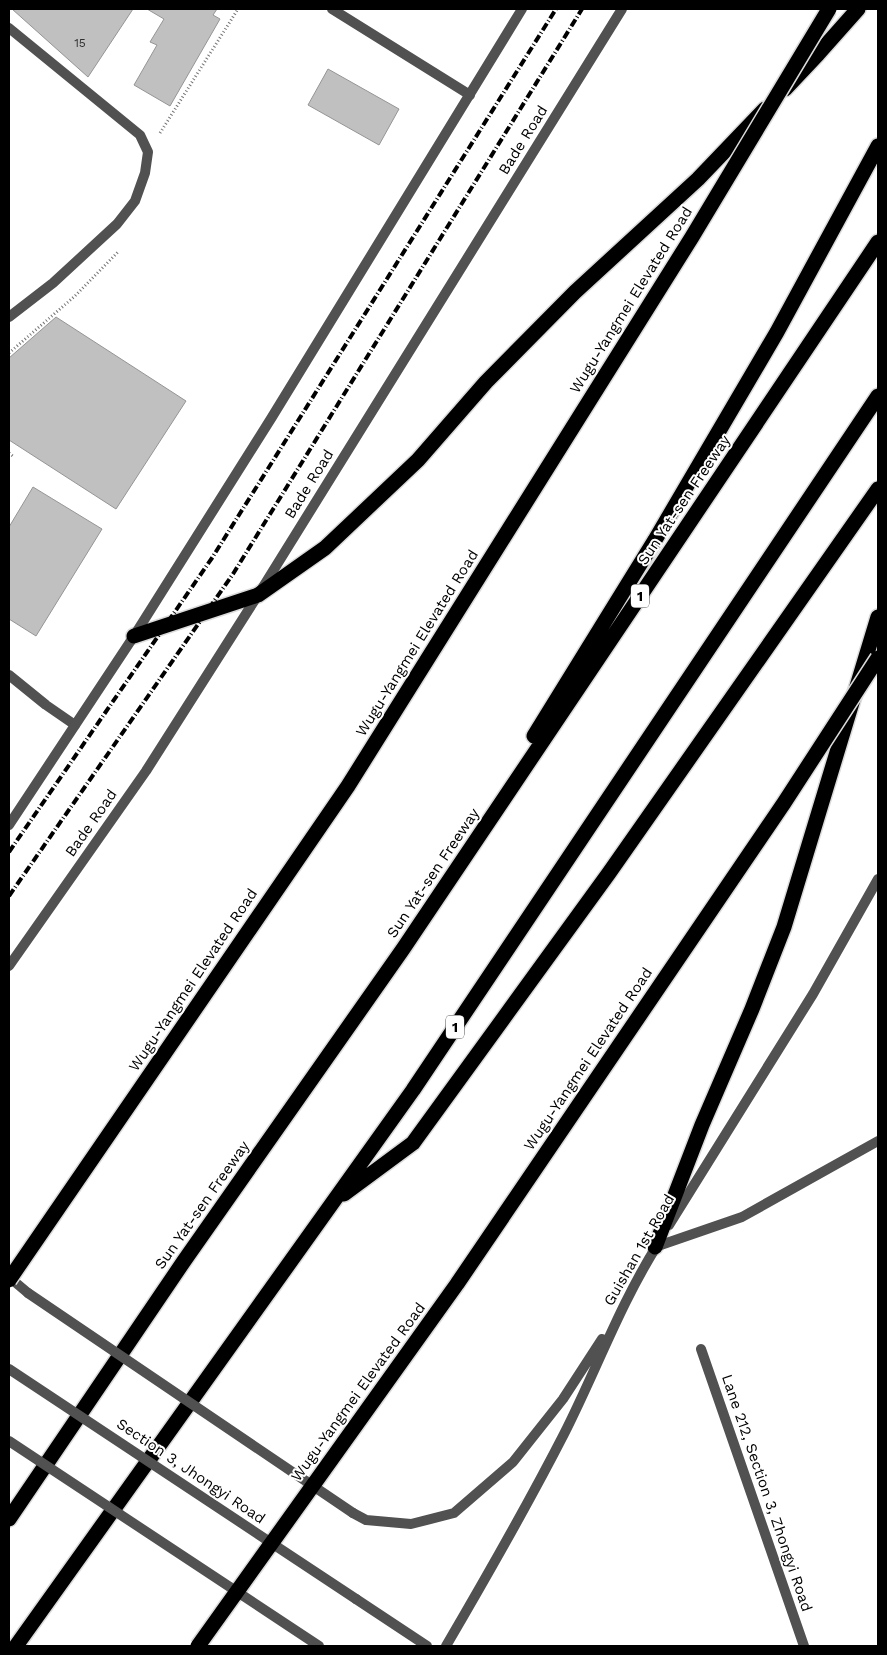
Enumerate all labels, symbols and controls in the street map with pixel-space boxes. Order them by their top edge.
house number: 15 [74,36,86,50]
street label: Bade Road [495,102,551,178]
street label: Wugu-Yangmei Elevated Road [566,203,696,397]
street label: Sun Yat-sen Freeway [634,432,734,568]
street label: Bade Road [281,446,337,522]
street label: Wugu-Yangmei Elevated Road [352,546,482,740]
road number: 1 [631,584,649,608]
street label: Bade Road [61,786,121,860]
street label: Sun Yat-sen Freeway [383,805,483,941]
street label: Wugu-Yangmei Elevated Road [125,885,261,1075]
street label: Wugu-Yangmei Elevated Road [520,964,656,1154]
road number: 1 [446,1016,464,1038]
street label: Sun Yat-sen Freeway [151,1137,253,1273]
street label: Guishan 1st Road [600,1191,678,1309]
street label: Wugu-Yangmei Elevated Road [287,1299,429,1485]
street label: Lane 212, Section 3, Zhongyi Road [718,1372,816,1614]
street label: Section 3, Jhongyi Road [113,1415,269,1527]

